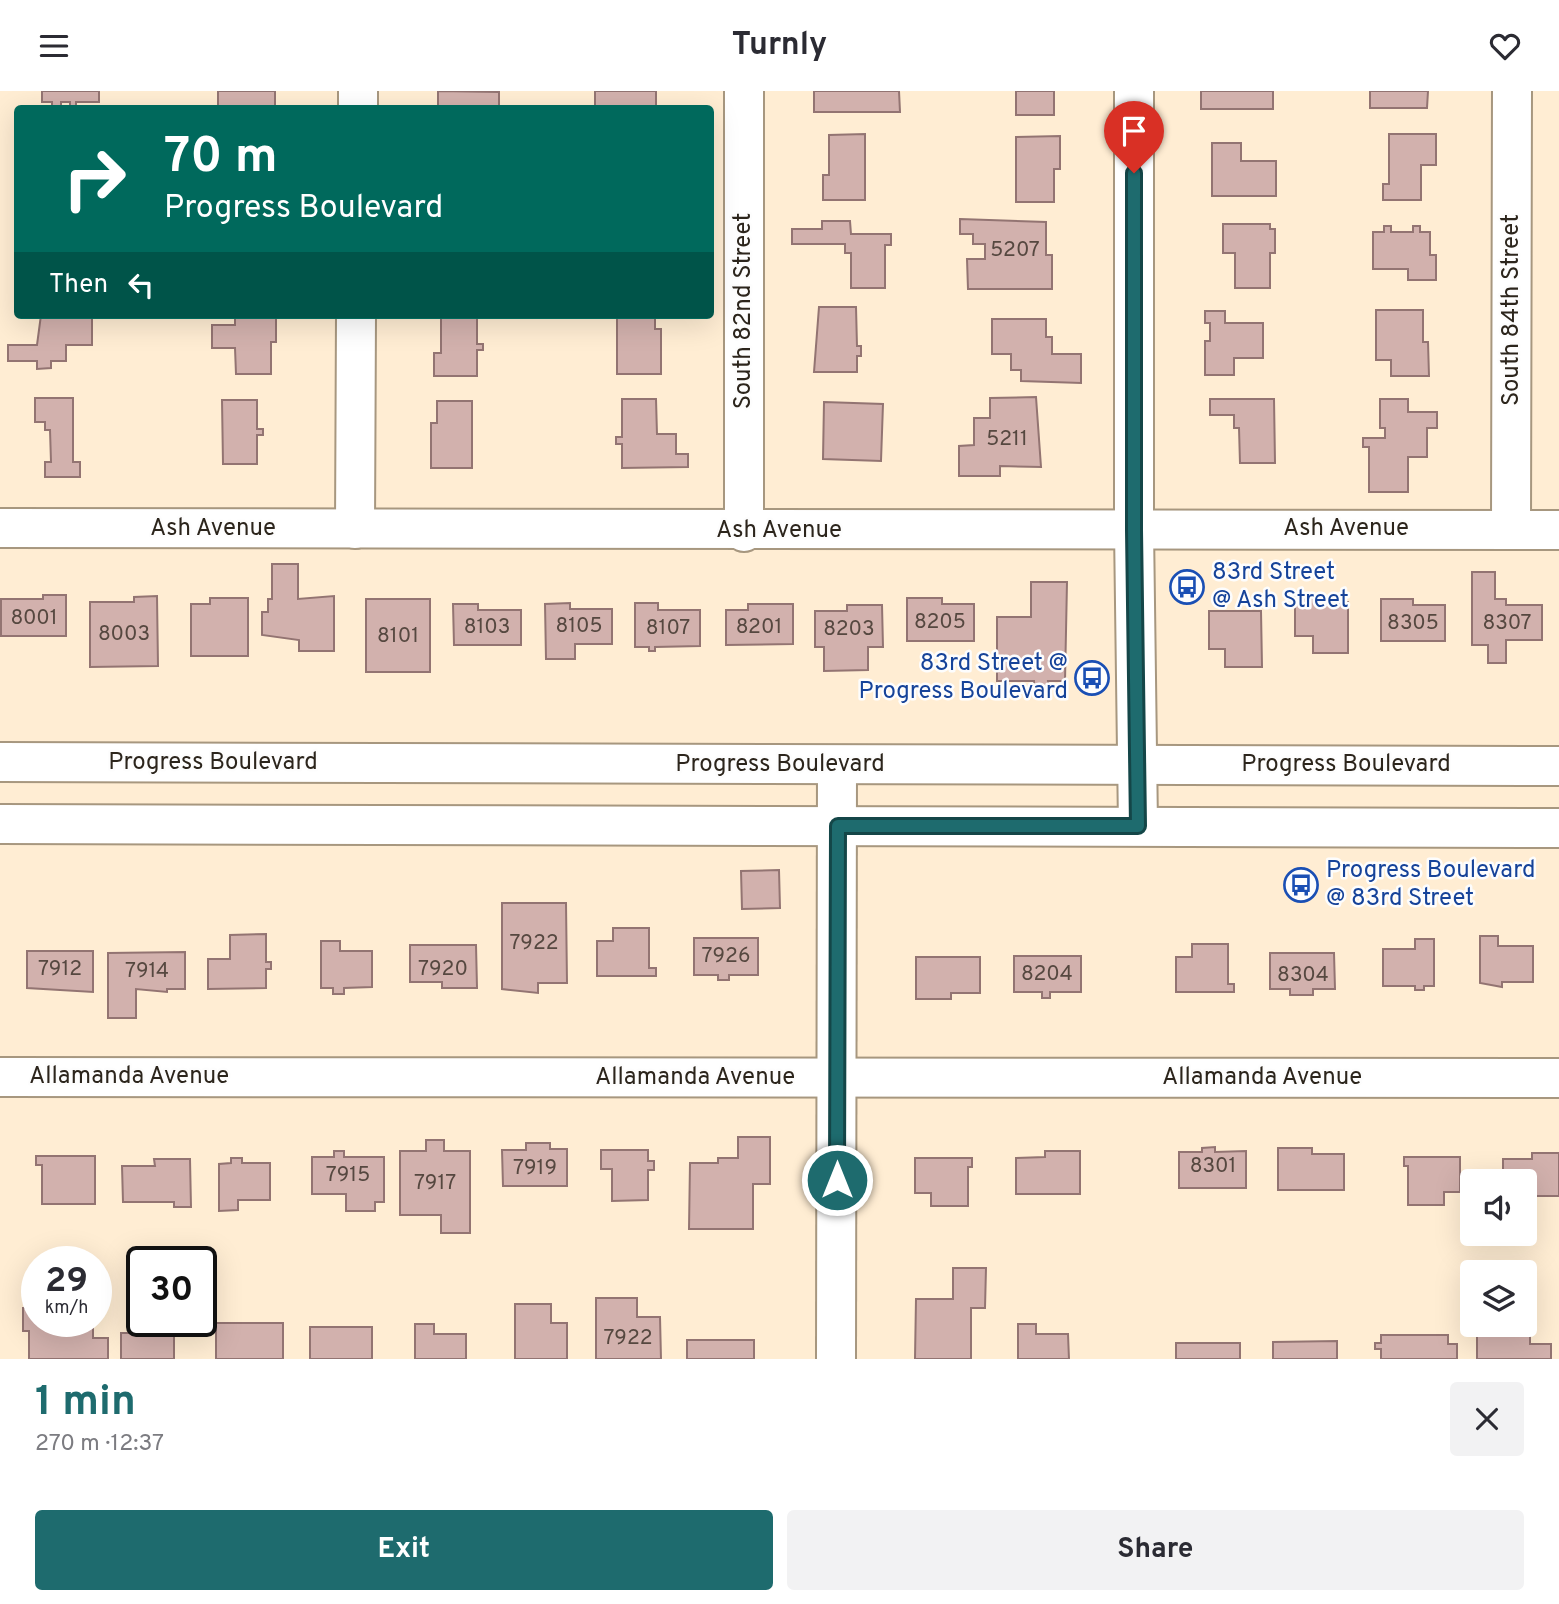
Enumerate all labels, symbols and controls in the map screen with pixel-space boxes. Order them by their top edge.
text: Turnly [732,26,827,66]
icon: menu [35,27,73,65]
icon: heart [1486,27,1524,65]
pin [1104,101,1164,173]
icon: arrive [1115,112,1153,150]
text: 70 m [164,128,278,190]
icon: right [49,133,140,224]
text: Progress Boulevard [164,189,443,229]
street label: South 82nd Street [729,213,759,409]
street label: South 84th Street [1497,214,1527,406]
house number: 5207 [990,237,1040,264]
icon: left [122,266,160,304]
text: Then [49,269,108,302]
house number: 5211 [986,426,1028,453]
street label: Ash Avenue [150,514,276,544]
street label: Ash Avenue [1283,514,1409,544]
street label: Ash Avenue [716,516,842,546]
place label: 83rd Street @ Ash Street [1212,558,1349,616]
bus stop icon: 83rd Street @ Ash Street [1168,568,1206,606]
house number: 8001 [10,605,58,632]
house number: 8205 [914,609,966,636]
house number: 8305 [1387,610,1439,637]
house number: 8307 [1482,610,1532,637]
house number: 8105 [555,613,603,640]
house number: 8103 [464,614,510,641]
house number: 8201 [736,614,782,641]
house number: 8107 [646,615,690,642]
house number: 8203 [823,616,875,643]
house number: 8003 [98,621,150,648]
house number: 8101 [377,623,419,650]
place label: 83rd Street @ Progress Boulevard [859,649,1068,707]
bus stop icon: 83rd Street @ Progress Boulevard [1073,659,1111,697]
street label: Progress Boulevard [108,748,318,778]
street label: Progress Boulevard [675,750,885,780]
street label: Progress Boulevard [1241,750,1451,780]
place label: Progress Boulevard @ 83rd Street [1326,856,1535,914]
bus stop icon: Progress Boulevard @ 83rd Street [1282,866,1320,904]
house number: 7922 [509,930,559,957]
house number: 7926 [702,943,750,970]
house number: 7912 [38,956,82,983]
house number: 7920 [418,956,468,983]
house number: 7914 [125,958,169,985]
house number: 8204 [1021,961,1073,988]
house number: 8304 [1277,962,1329,989]
street label: Allamanda Avenue [29,1062,229,1092]
street label: Allamanda Avenue [595,1063,795,1093]
street label: Allamanda Avenue [1162,1063,1362,1093]
position arrow [800,1143,874,1217]
house number: 8301 [1190,1153,1236,1180]
house number: 7919 [513,1155,557,1182]
house number: 7915 [326,1162,370,1189]
map controls [1460,1169,1537,1337]
button: sound [1460,1169,1537,1246]
house number: 7917 [414,1170,456,1197]
speed limit sign: 30 [126,1246,217,1337]
text: 29 [45,1260,88,1304]
button: layers [1460,1260,1537,1337]
text: km/h [45,1297,88,1320]
house number: 7922 [603,1325,653,1352]
text: 1 min [35,1377,136,1430]
button: close [1450,1382,1524,1456]
text: 270 m · 12:37 [35,1430,164,1459]
button: Exit [35,1510,773,1590]
button: Share [787,1510,1524,1590]

